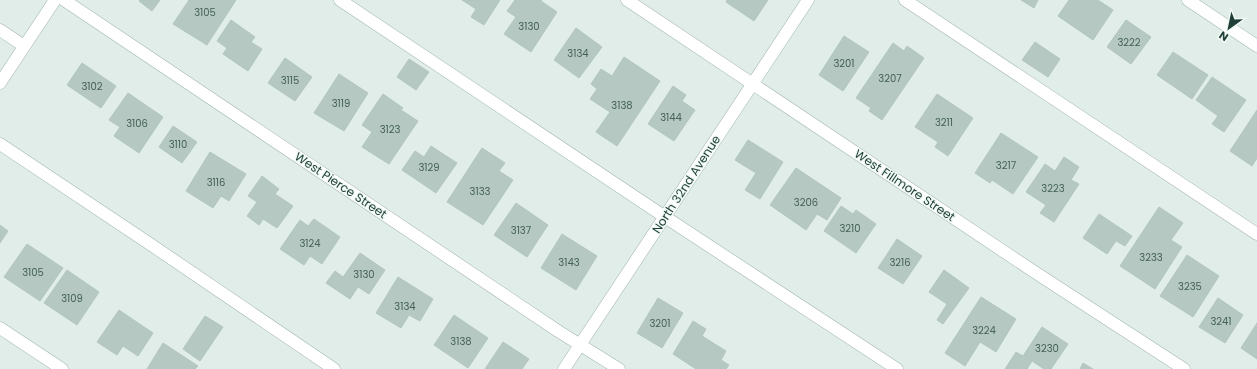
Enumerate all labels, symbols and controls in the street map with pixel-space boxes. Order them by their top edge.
house number: 3105 [194,5,216,20]
north arrow [1209,8,1249,48]
house number: 3130 [518,19,540,34]
text: N [1216,27,1231,45]
house number: 3222 [1117,35,1141,50]
house number: 3134 [567,46,589,61]
house number: 3201 [833,56,855,71]
house number: 3207 [878,71,902,86]
house number: 3115 [281,73,299,88]
house number: 3102 [81,79,103,94]
house number: 3119 [332,96,350,111]
house number: 3138 [611,98,633,113]
house number: 3144 [660,110,682,125]
house number: 3211 [935,115,953,130]
house number: 3106 [126,116,148,131]
house number: 3123 [380,122,400,137]
street label: North 32nd Avenue [648,132,724,236]
house number: 3110 [169,137,187,152]
street label: West Fillmore Street [851,145,959,225]
street label: West Pierce Street [292,148,390,222]
house number: 3217 [996,158,1017,173]
house number: 3129 [418,160,440,175]
house number: 3116 [207,175,225,190]
house number: 3223 [1041,181,1065,196]
house number: 3133 [470,184,491,199]
house number: 3206 [794,195,818,210]
house number: 3210 [839,221,861,236]
house number: 3137 [511,223,532,238]
house number: 3124 [299,236,321,251]
house number: 3233 [1139,250,1163,265]
house number: 3143 [558,255,580,270]
house number: 3216 [889,255,911,270]
house number: 3105 [22,265,44,280]
house number: 3130 [353,267,375,282]
house number: 3235 [1178,279,1202,294]
house number: 3109 [61,291,83,306]
house number: 3134 [394,299,416,314]
house number: 3241 [1210,314,1232,329]
house number: 3201 [649,316,671,331]
house number: 3224 [972,323,996,338]
house number: 3138 [450,334,472,349]
house number: 3230 [1035,341,1059,356]

